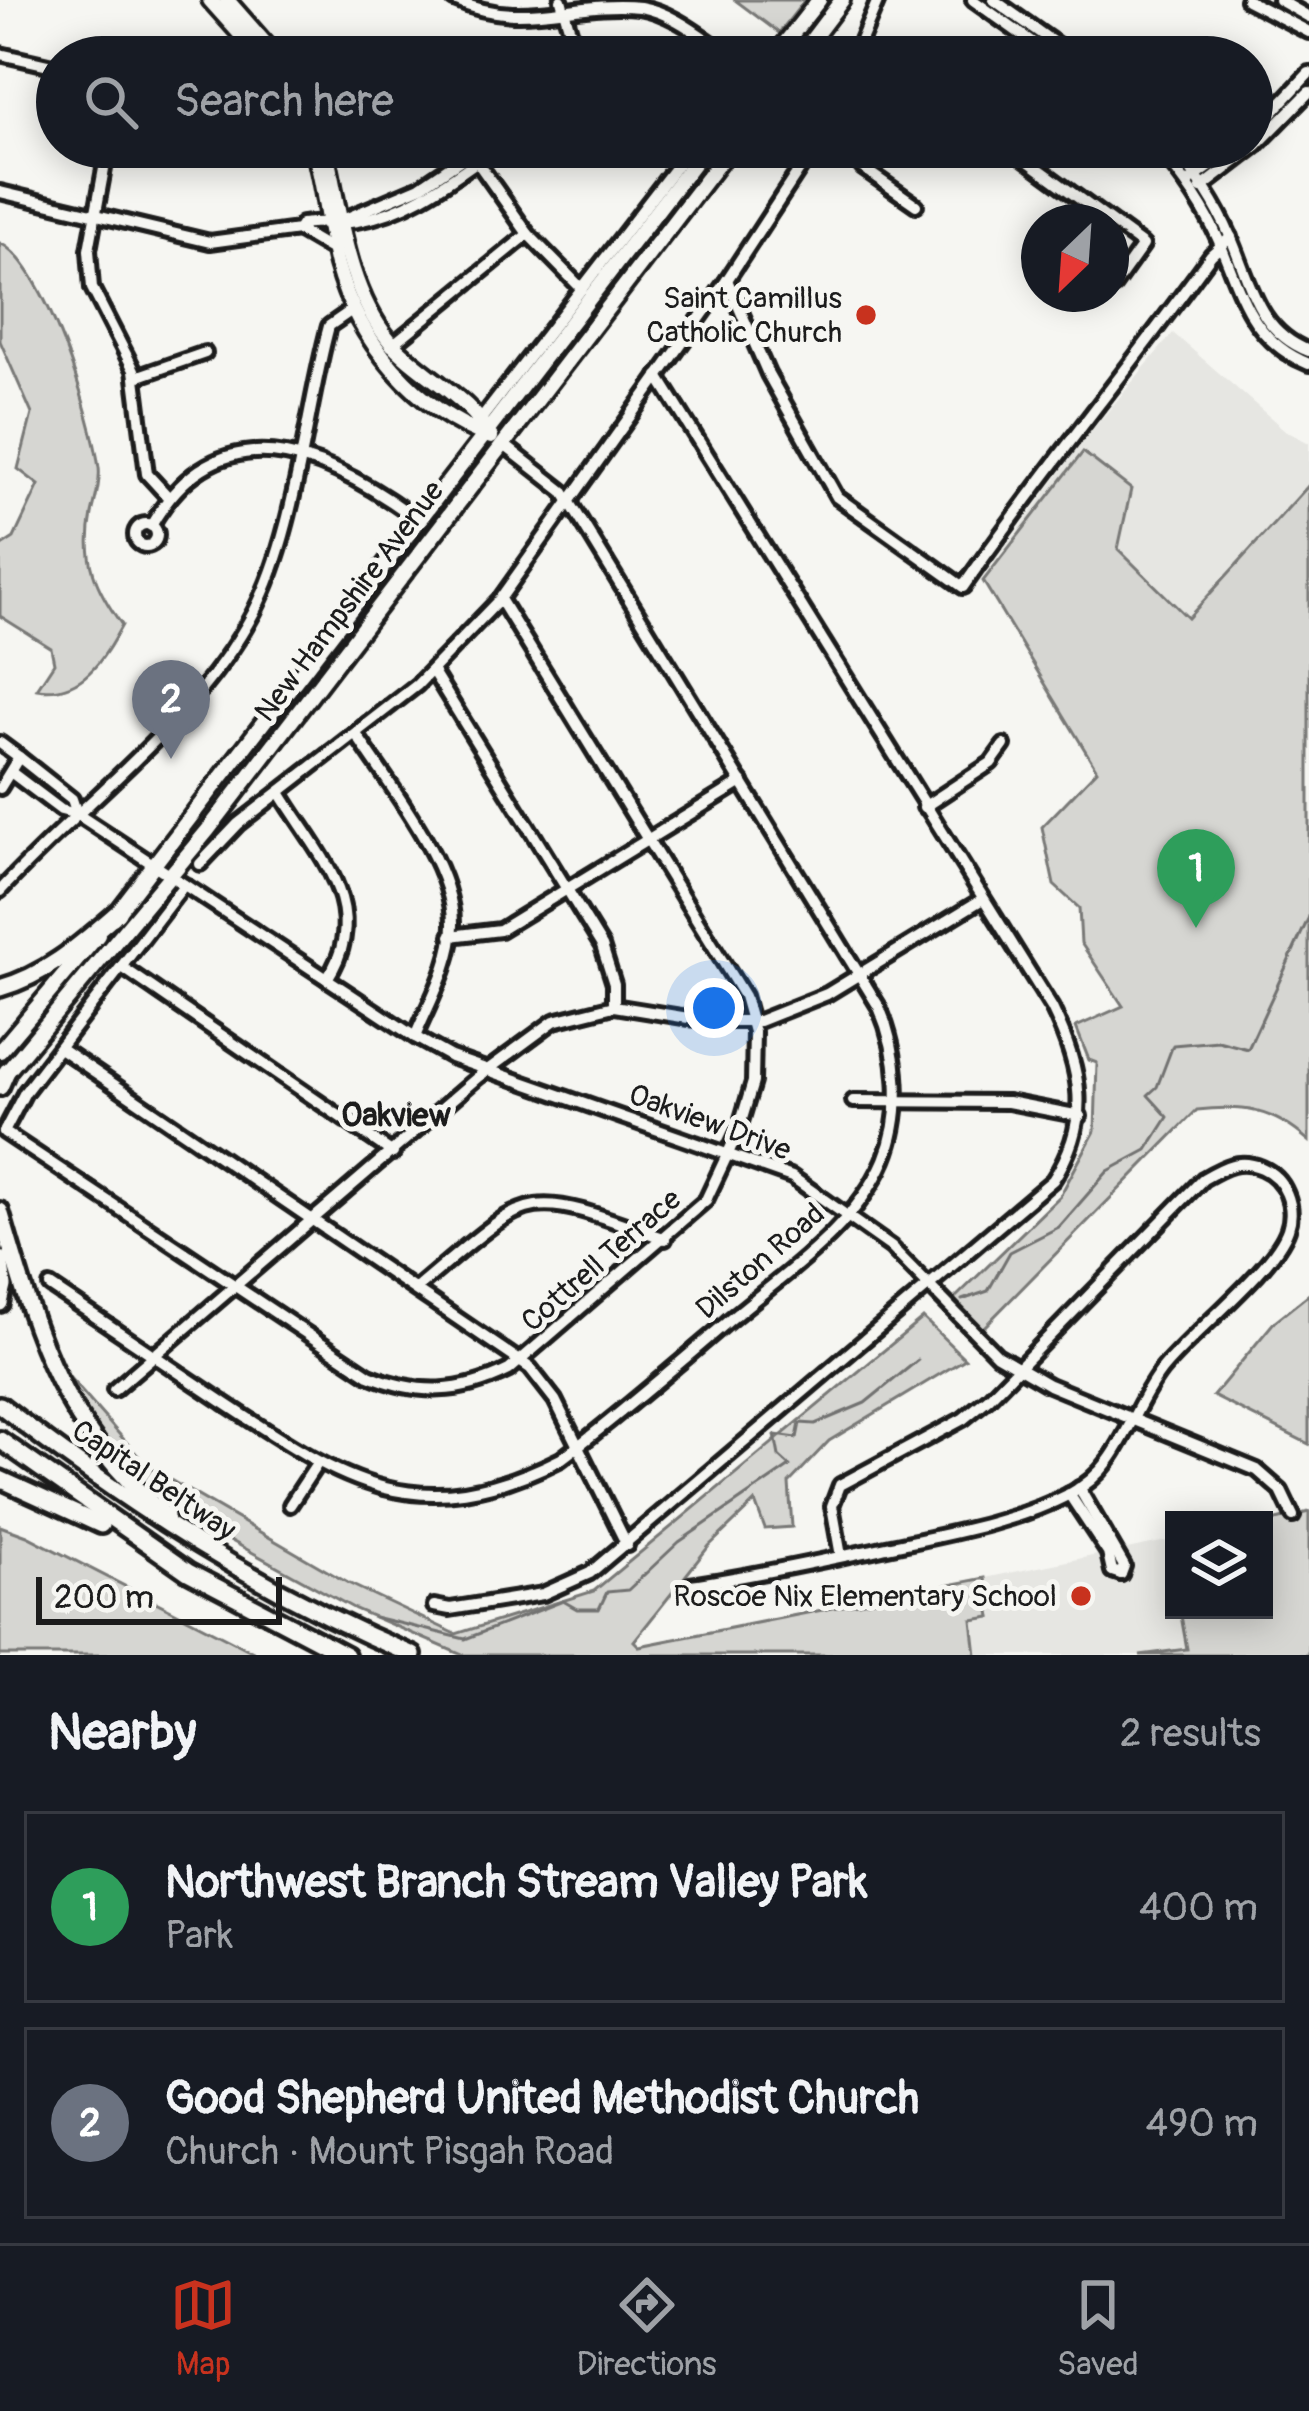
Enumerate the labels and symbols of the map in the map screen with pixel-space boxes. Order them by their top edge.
north arrow [1021,204,1129,312]
place label: Saint Camillus Catholic Church [646,280,842,351]
marker: Saint Camillus Catholic Church [853,302,879,328]
street label: New Hampshire Avenue [247,473,452,729]
pin: 2 [132,660,210,759]
pin: 1 [1157,829,1235,928]
your location [684,978,744,1038]
street label: Oakview Drive [624,1076,796,1169]
district label: Oakview [341,1095,451,1136]
street label: Cottrell Terrace [514,1181,689,1340]
street label: Dilston Road [688,1196,832,1327]
street label: Capital Beltway [65,1412,243,1549]
scale bar [36,1571,282,1624]
place label: Roscoe Nix Elementary School [673,1578,1057,1615]
marker: Roscoe Nix Elementary School [1068,1583,1094,1609]

